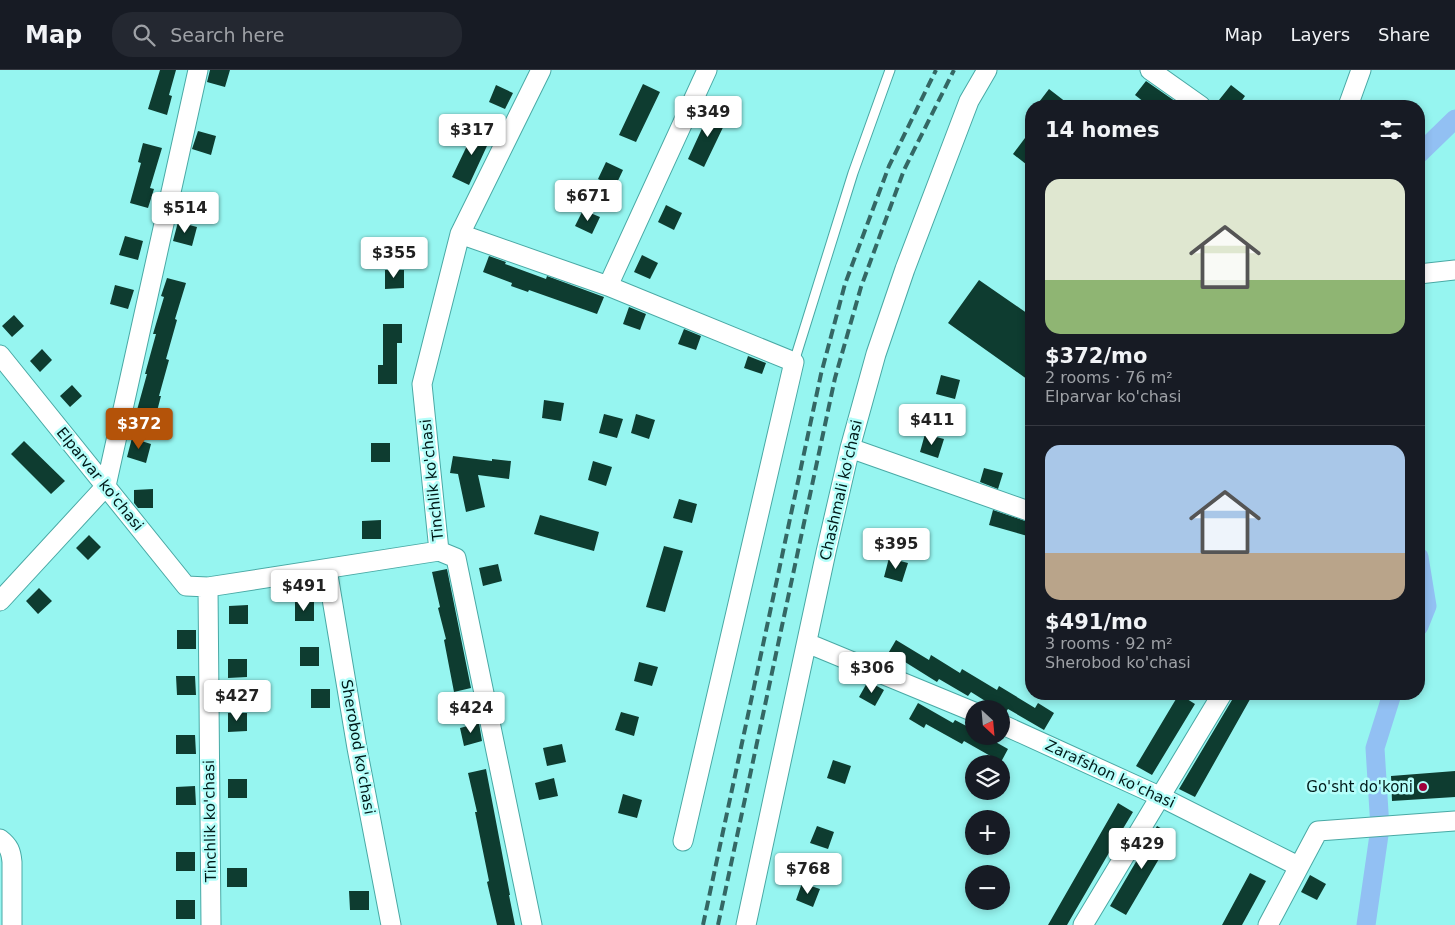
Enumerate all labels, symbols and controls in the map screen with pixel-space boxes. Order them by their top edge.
search box [112,12,462,57]
text: Map [25,21,82,49]
icon: search [130,21,158,49]
text: Search here [170,24,284,46]
text: Map [1224,24,1262,45]
text: Layers [1290,24,1350,45]
text: Share [1378,24,1430,45]
pin: $349 [678,96,738,138]
text: $349 [686,102,730,121]
pin: $317 [442,114,502,156]
icon: filters [1377,116,1405,144]
text: 14 homes [1045,118,1160,142]
text: $317 [450,120,494,139]
pin: $671 [558,180,618,222]
text: $671 [566,186,610,205]
pin: $514 [155,191,215,234]
text: $514 [163,198,207,217]
icon: home [1180,212,1270,302]
pin: $355 [364,236,424,279]
text: $355 [372,243,416,262]
text: $372/mo [1045,344,1147,368]
text: 2 rooms · 76 m² [1045,368,1173,387]
text: Elparvar ko'chasi [1045,387,1181,406]
pin: $411 [902,404,962,446]
pin: $372 [109,408,169,450]
text: $411 [910,410,954,429]
text: $372 [117,414,161,433]
street label: Tinchlik ko'chasi [417,418,447,543]
street label: Chashmali ko'chasi [816,418,866,562]
street label: Elparvar ko'chasi [53,424,147,534]
icon: home [1180,477,1270,567]
pin: $395 [866,528,926,570]
text: $395 [874,534,918,553]
pin: $491 [274,570,334,612]
text: $491 [282,576,326,595]
text: $491/mo [1045,610,1147,634]
text: 3 rooms · 92 m² [1045,634,1173,653]
pin: $306 [842,652,902,694]
text: Sherobod ko'chasi [1045,653,1191,672]
text: $306 [850,658,894,677]
street label: Sherobod ko'chasi [337,678,379,816]
pin: $427 [207,680,267,722]
text: $427 [215,686,259,705]
pin: $424 [441,692,501,734]
text: $424 [449,698,493,717]
north arrow [965,700,1010,745]
map controls [965,700,1010,910]
street label: Zarafshon ko'chasi [1042,736,1178,812]
button: layers [965,755,1010,800]
street label: Tinchlik ko'chasi [200,760,220,883]
place label: Go'sht do'koni [1306,778,1413,796]
marker: Go'sht do'koni [1417,781,1429,793]
button: + [965,810,1010,855]
pin: $429 [1112,828,1172,870]
text: $429 [1120,834,1164,853]
pin: $768 [778,852,838,895]
text: $768 [786,859,830,878]
button: − [965,865,1010,910]

